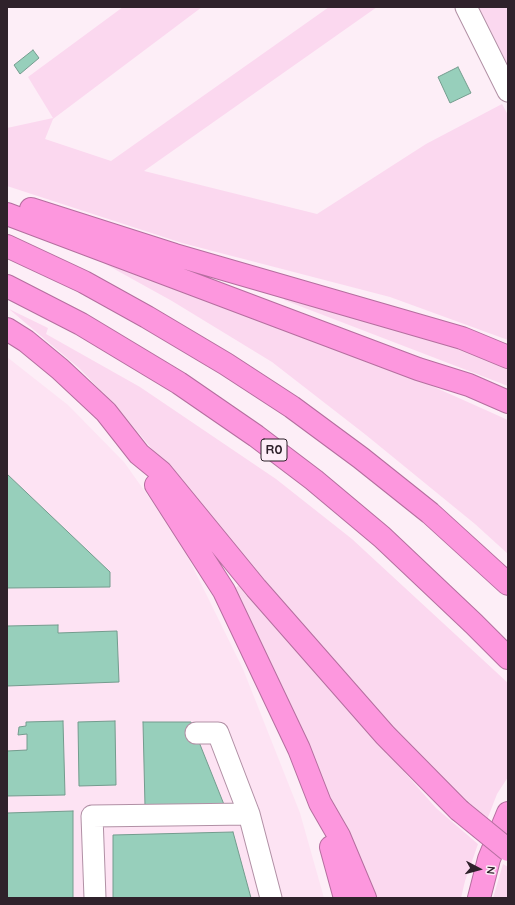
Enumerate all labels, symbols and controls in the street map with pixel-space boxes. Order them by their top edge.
road number: R0 [261,439,287,461]
north arrow [459,849,499,889]
text: N [484,865,498,875]

